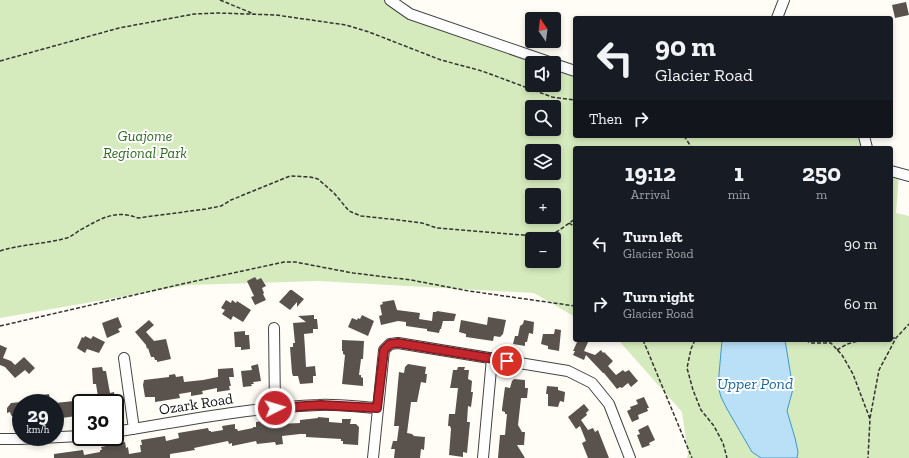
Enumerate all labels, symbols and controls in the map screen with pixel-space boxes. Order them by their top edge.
north arrow [525,12,561,48]
map controls [525,12,561,268]
text: 90 m [655,30,716,63]
icon: left [589,32,641,84]
button: sound [525,56,561,92]
text: Glacier Road [655,64,753,86]
button: search [525,100,561,136]
icon: right [630,108,652,130]
text: Then [589,110,622,128]
park label: Guajome Regional Park [103,127,187,162]
button: layers [525,144,561,180]
text: 19:12 [625,158,676,187]
text: 1 [734,158,744,187]
text: 250 [802,158,841,187]
text: Arrival [631,187,670,202]
text: min [728,187,750,202]
text: m [816,187,827,202]
button: + [525,188,561,224]
text: Turn left [623,228,683,246]
button: − [525,232,561,268]
icon: left [589,233,611,255]
text: 90 m [844,235,877,253]
text: Glacier Road [623,246,694,261]
text: Turn right [623,288,694,306]
icon: right [589,293,611,315]
text: 60 m [844,295,877,313]
text: Glacier Road [623,306,694,321]
pin [490,344,524,378]
icon: arrive [496,350,518,372]
water label: Upper Pond [717,374,793,393]
position arrow [254,387,296,429]
street label: Ozark Road [158,389,235,419]
speed limit sign: 30 [72,394,124,446]
text: 29 [27,403,49,427]
text: km/h [27,424,49,436]

